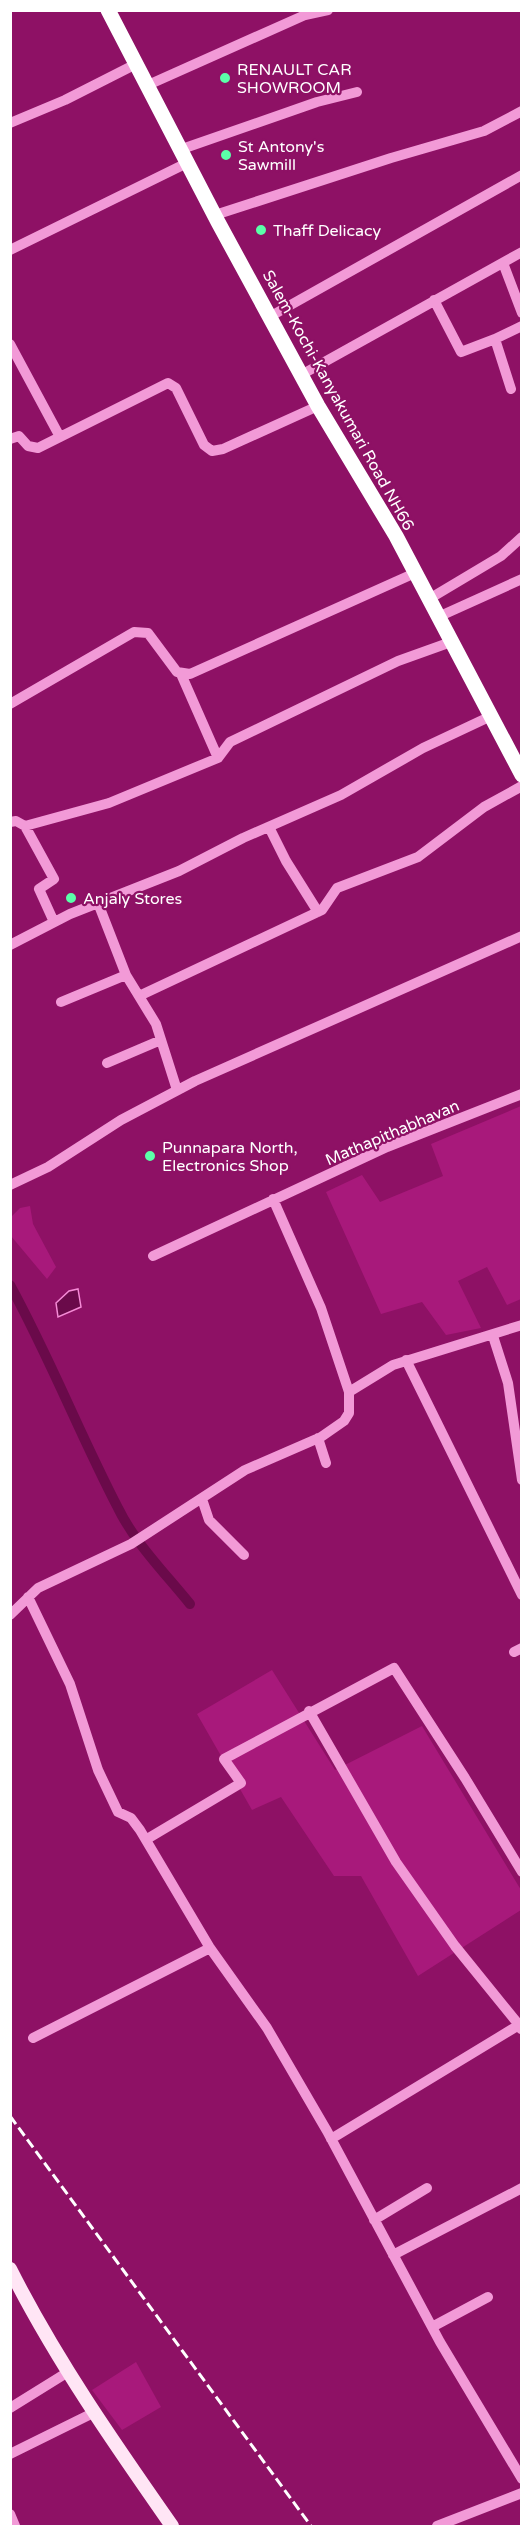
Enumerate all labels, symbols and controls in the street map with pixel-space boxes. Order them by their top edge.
place label: RENAULT CAR SHOWROOM [237,60,352,98]
marker: RENAULT CAR SHOWROOM [218,71,232,85]
place label: St Antony's Sawmill [238,137,324,175]
marker: St Antony's Sawmill [219,148,233,162]
place label: Thaff Delicacy [273,221,382,241]
marker: Thaff Delicacy [254,223,268,237]
street label: Salem-Kochi-Kanyakumari Road NH66 [258,267,418,534]
place label: Anjaly Stores [83,889,182,909]
marker: Anjaly Stores [64,891,78,905]
street label: Mathapithabhavan [322,1096,463,1170]
place label: Punnapara North, Electronics Shop [162,1138,298,1176]
marker: Punnapara North, Electronics Shop [143,1149,157,1163]

